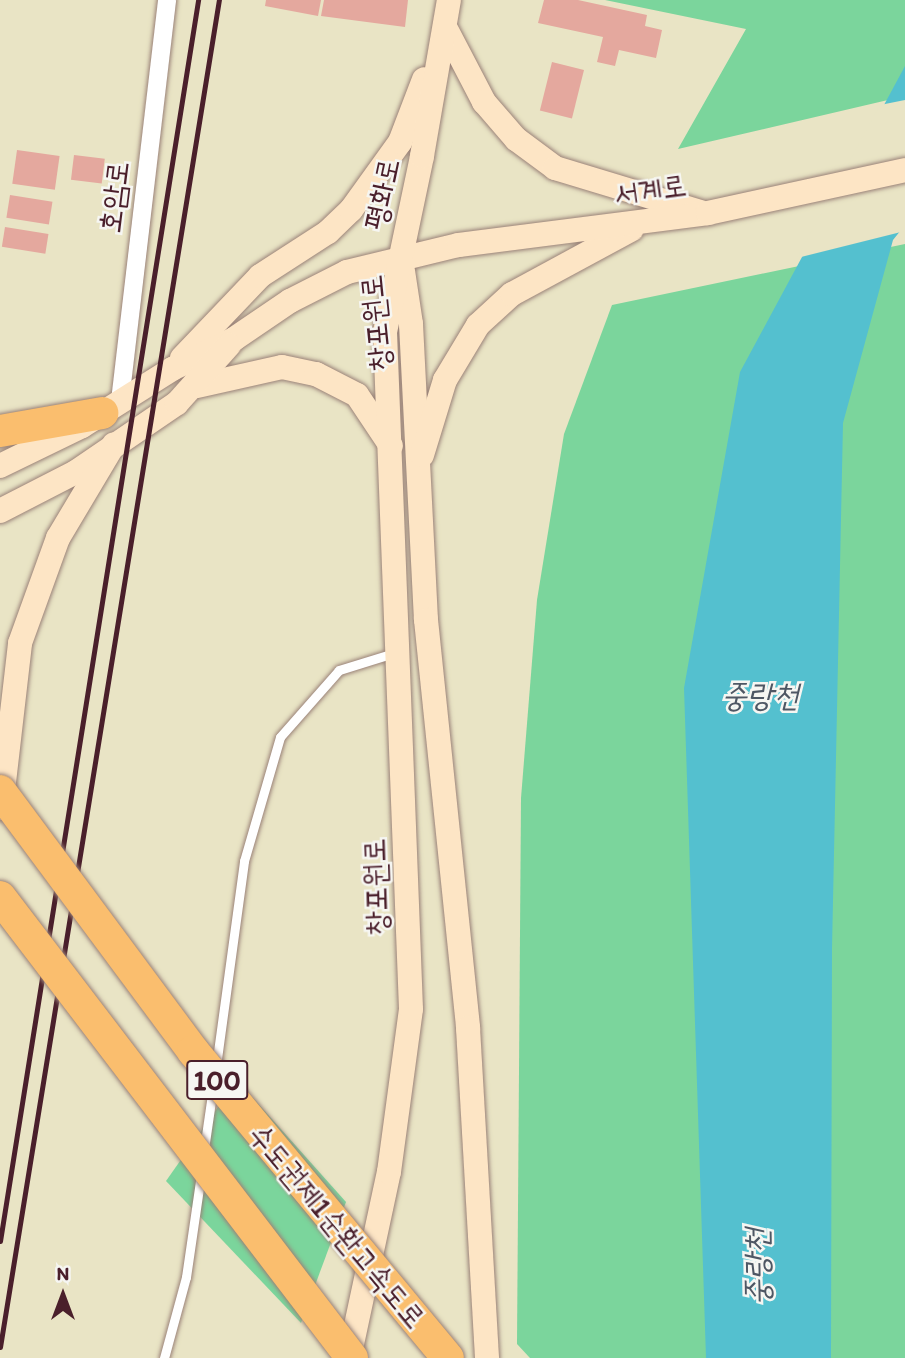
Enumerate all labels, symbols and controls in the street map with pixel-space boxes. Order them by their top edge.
street label: 평화로 [357,155,407,233]
street label: 호암로 [92,159,136,235]
street label: 서계로 [612,167,688,213]
street label: 창포원로 [353,273,399,373]
water label: 중랑천 [721,676,799,714]
street label: 창포원로 [356,838,396,936]
road number: 100 [186,1056,248,1104]
street label: 수도권제1순환고속도로 [241,1117,433,1335]
water label: 중랑천 [737,1228,777,1306]
north arrow [28,1260,98,1330]
text: N [57,1262,69,1285]

